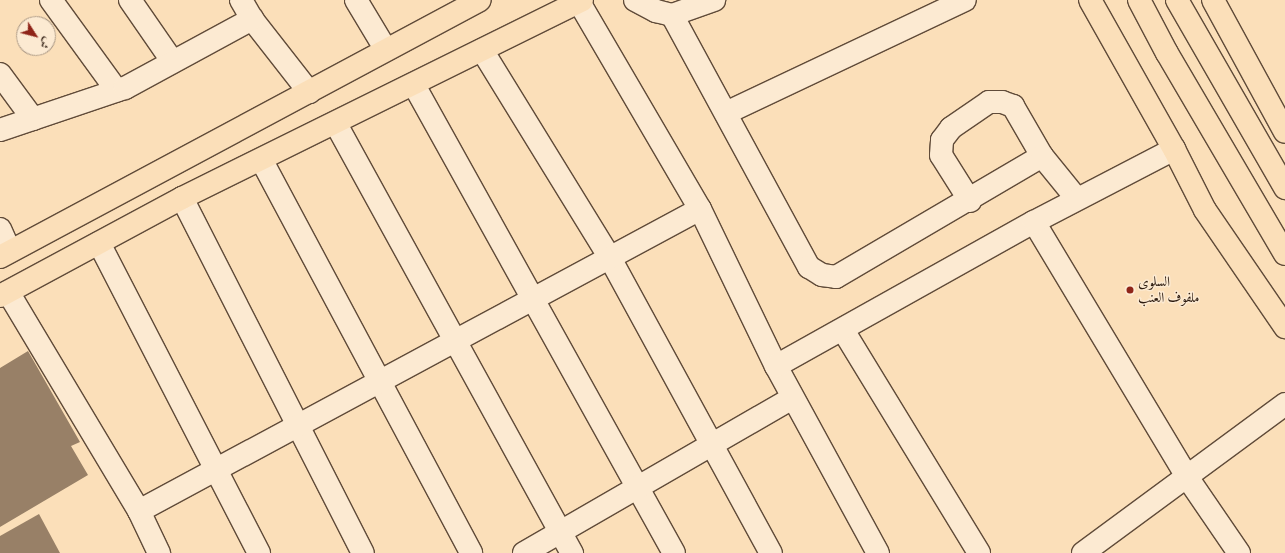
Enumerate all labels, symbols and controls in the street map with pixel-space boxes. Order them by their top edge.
north arrow [16,16,56,56]
text: ش [37,35,54,51]
place label: السلوى ملفوف العنب [1138,274,1199,306]
marker: السلوى ملفوف العنب [1125,285,1135,295]

